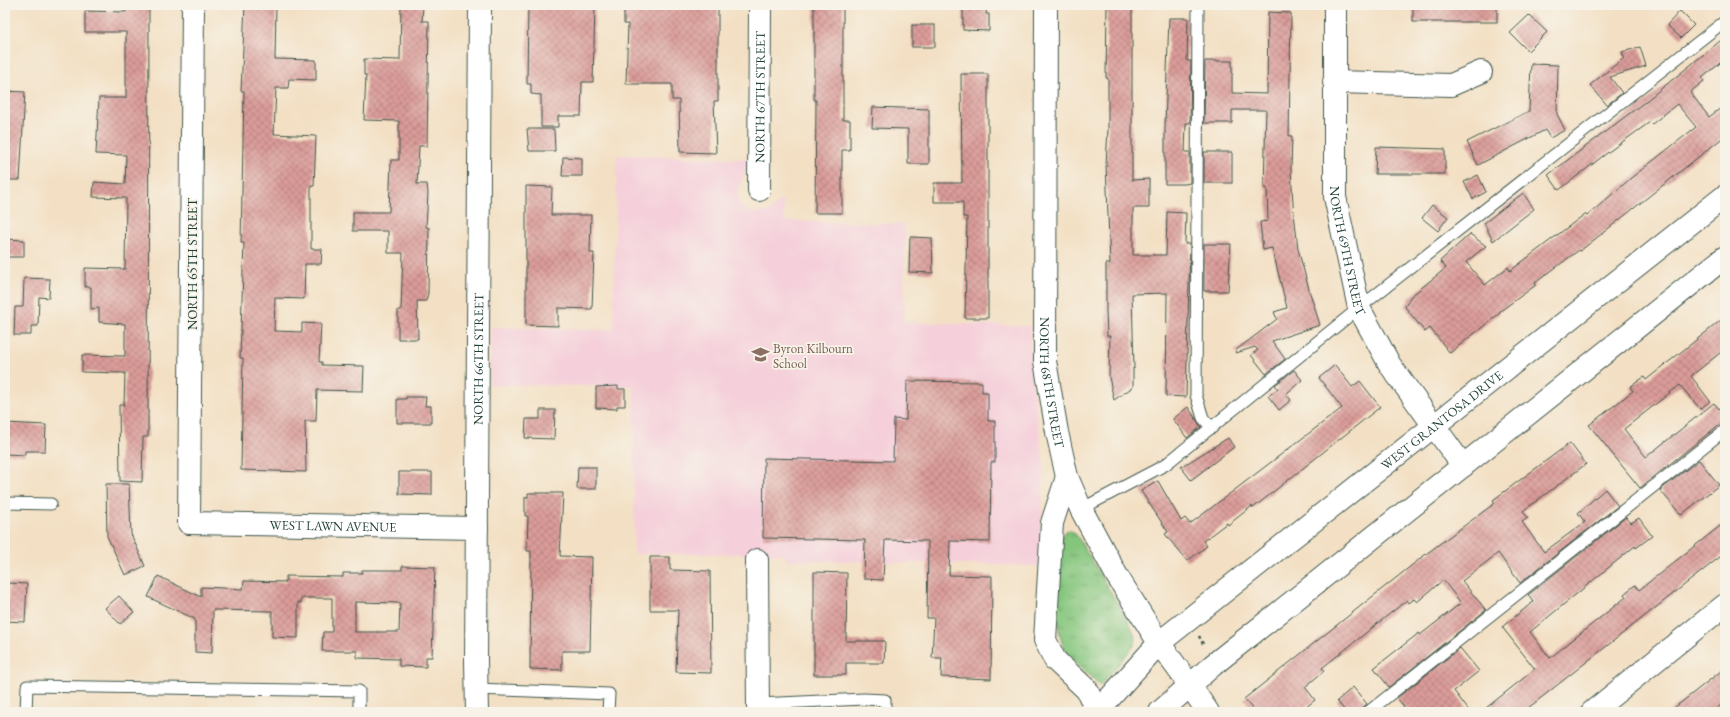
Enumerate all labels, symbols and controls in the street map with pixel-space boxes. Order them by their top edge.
street label: NORTH 67TH STREET [751,31,769,163]
street label: NORTH 69TH STREET [1326,186,1370,319]
street label: NORTH 65TH STREET [184,198,201,330]
street label: NORTH 66TH STREET [469,293,487,425]
street label: NORTH 68TH STREET [1036,317,1068,450]
place label: Byron Kilbourn School [773,340,853,372]
school or university icon: Byron Kilbourn School [750,345,770,365]
street label: WEST GRANTOSA DRIVE [1378,367,1506,474]
street label: WEST LAWN AVENUE [269,516,396,536]

